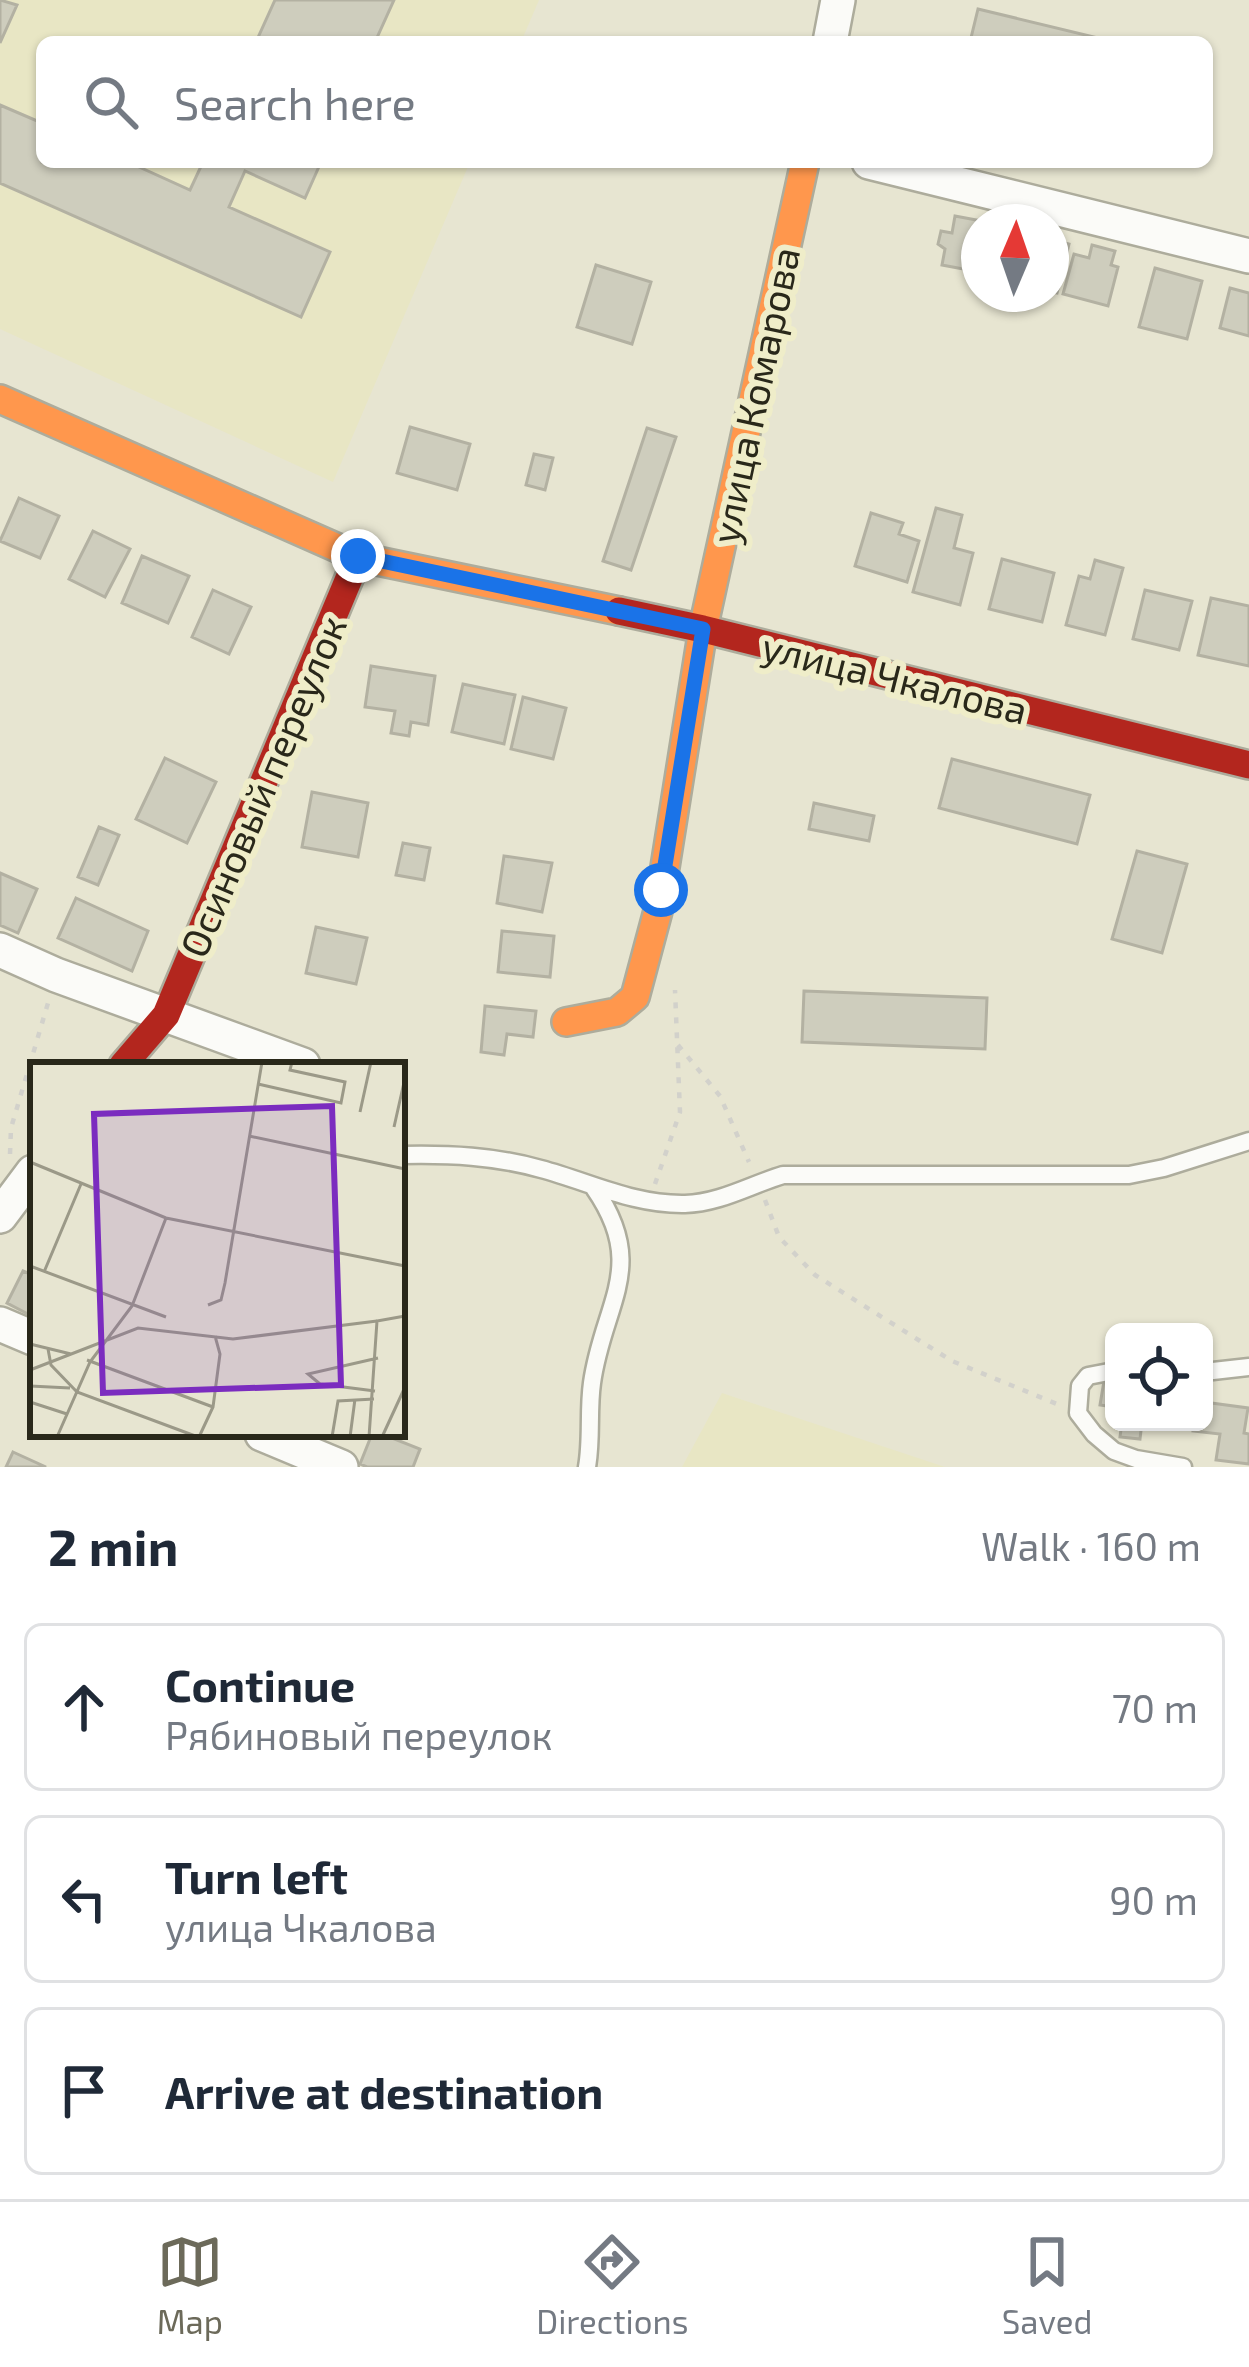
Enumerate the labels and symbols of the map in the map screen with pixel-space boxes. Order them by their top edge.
north arrow [961,204,1069,312]
street label: улица Комарова [700,242,809,548]
route end [331,529,385,583]
street label: Осиновый переулок [169,608,356,964]
street label: улица Чкалова [757,621,1033,734]
route start [634,863,688,917]
inset map [30,1062,405,1437]

